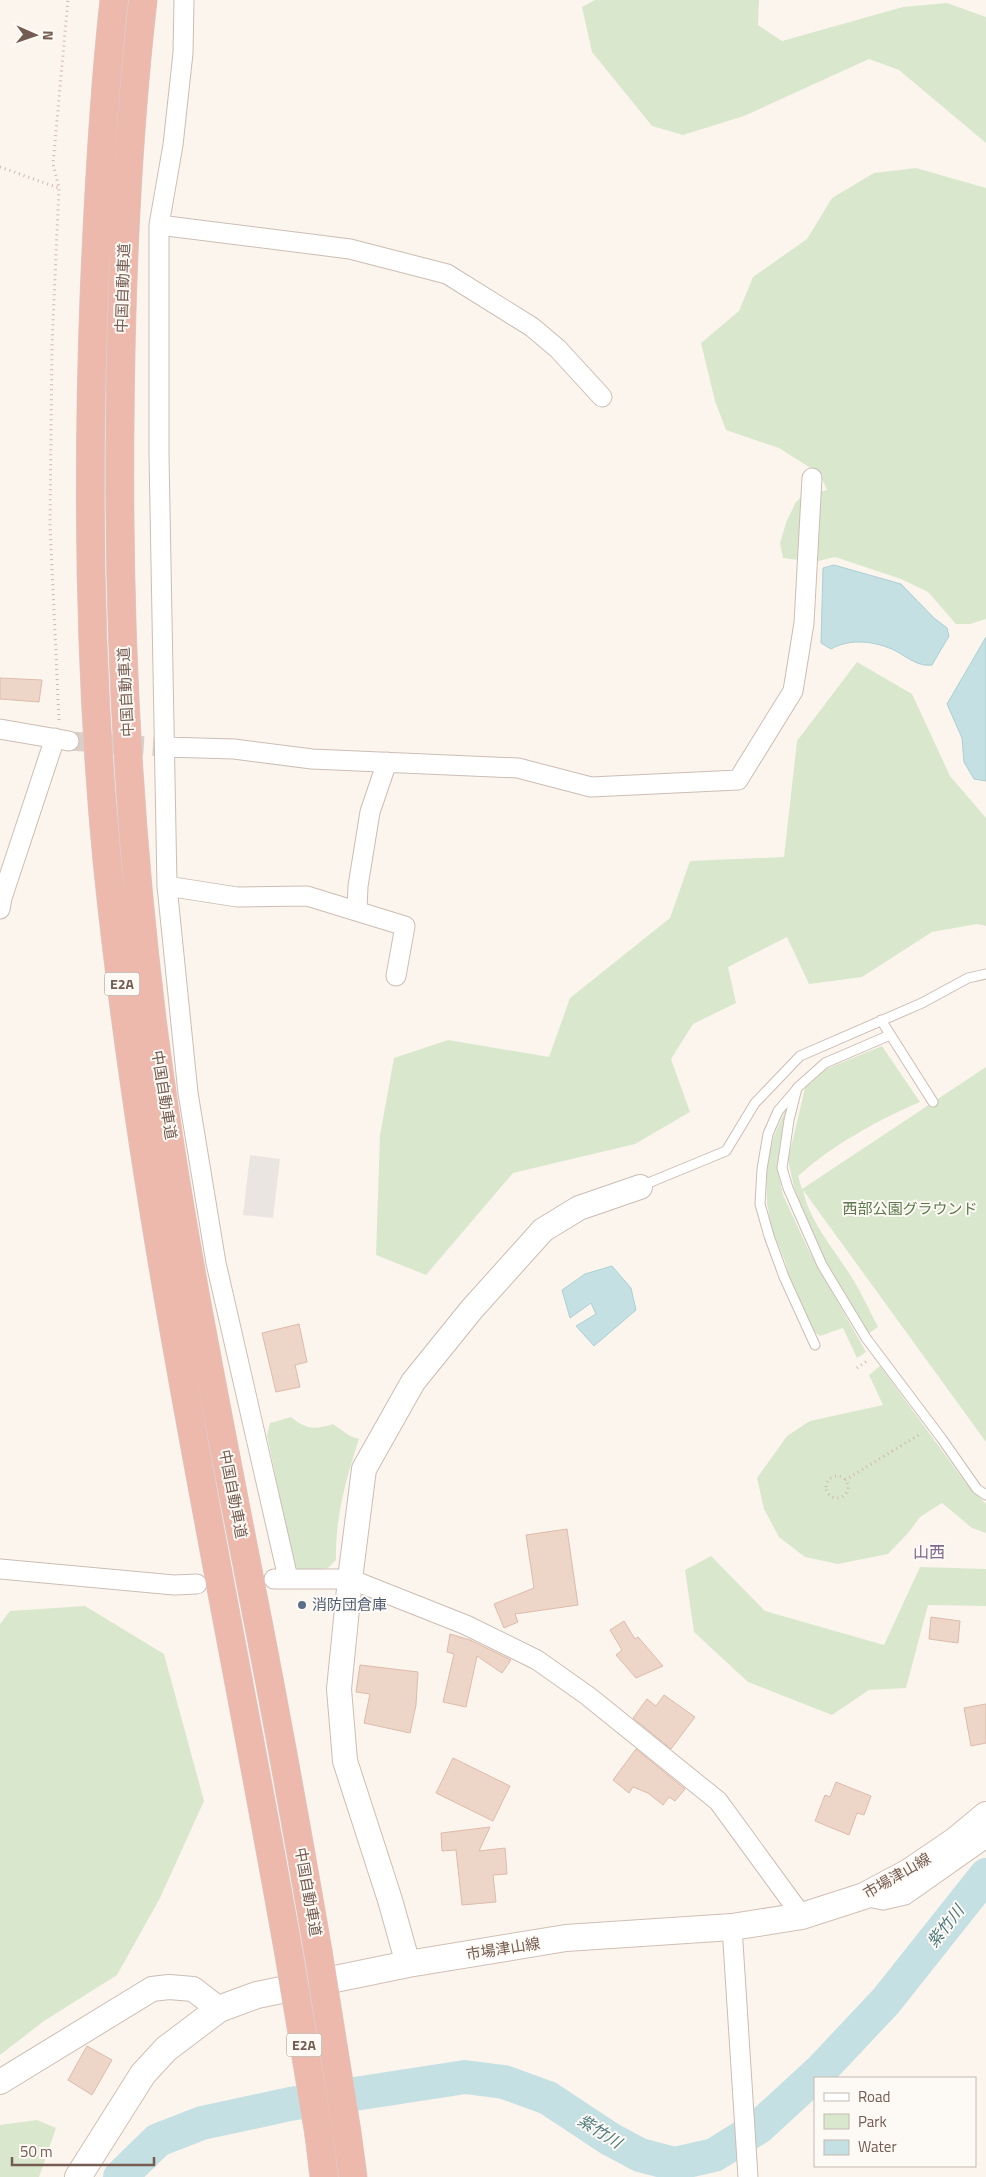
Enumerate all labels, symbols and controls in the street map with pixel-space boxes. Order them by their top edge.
north arrow [10,10,60,60]
text: N [38,30,59,41]
street label: 中国自動車道 [109,243,136,333]
street label: 中国自動車道 [112,646,139,738]
road number: E2A [104,972,140,996]
street label: 中国自動車道 [146,1049,183,1141]
park label: 西部公園グラウンド [842,1197,978,1220]
street label: 中国自動車道 [214,1448,253,1540]
district label: 山西 [913,1540,945,1564]
place label: 消防団倉庫 [312,1593,387,1616]
marker: 消防団倉庫 [296,1599,308,1611]
street label: 中国自動車道 [289,1846,328,1938]
street label: 市場津山線 [859,1847,935,1904]
water label: 紫竹川 [921,1898,970,1952]
street label: 市場津山線 [464,1931,542,1966]
road number: E2A [286,2034,322,2056]
legend [814,2077,976,2167]
text: Road [858,2085,890,2108]
water label: 紫竹川 [573,2108,628,2155]
text: Park [858,2110,887,2133]
scale bar [12,2134,155,2166]
text: Water [858,2135,897,2158]
text: 50 m [20,2140,53,2163]

